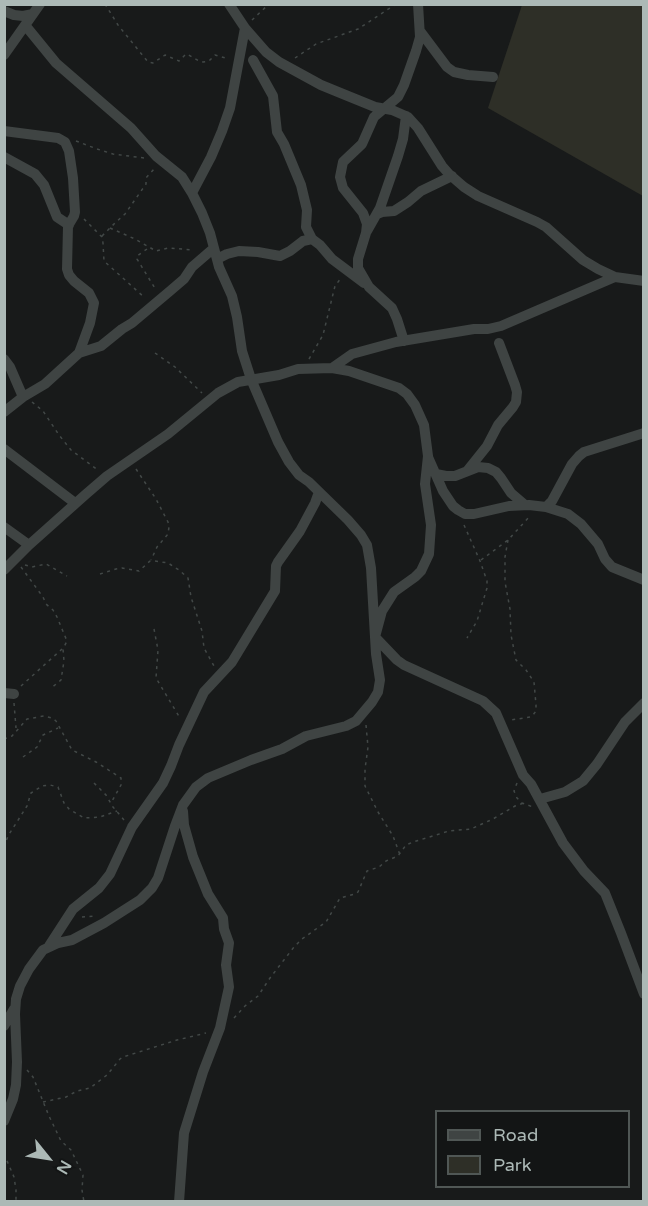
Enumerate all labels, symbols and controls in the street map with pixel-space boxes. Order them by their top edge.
legend [435,1110,630,1188]
text: Road [493,1124,538,1146]
north arrow [18,1128,78,1188]
text: Park [493,1154,531,1176]
text: N [52,1156,75,1178]

